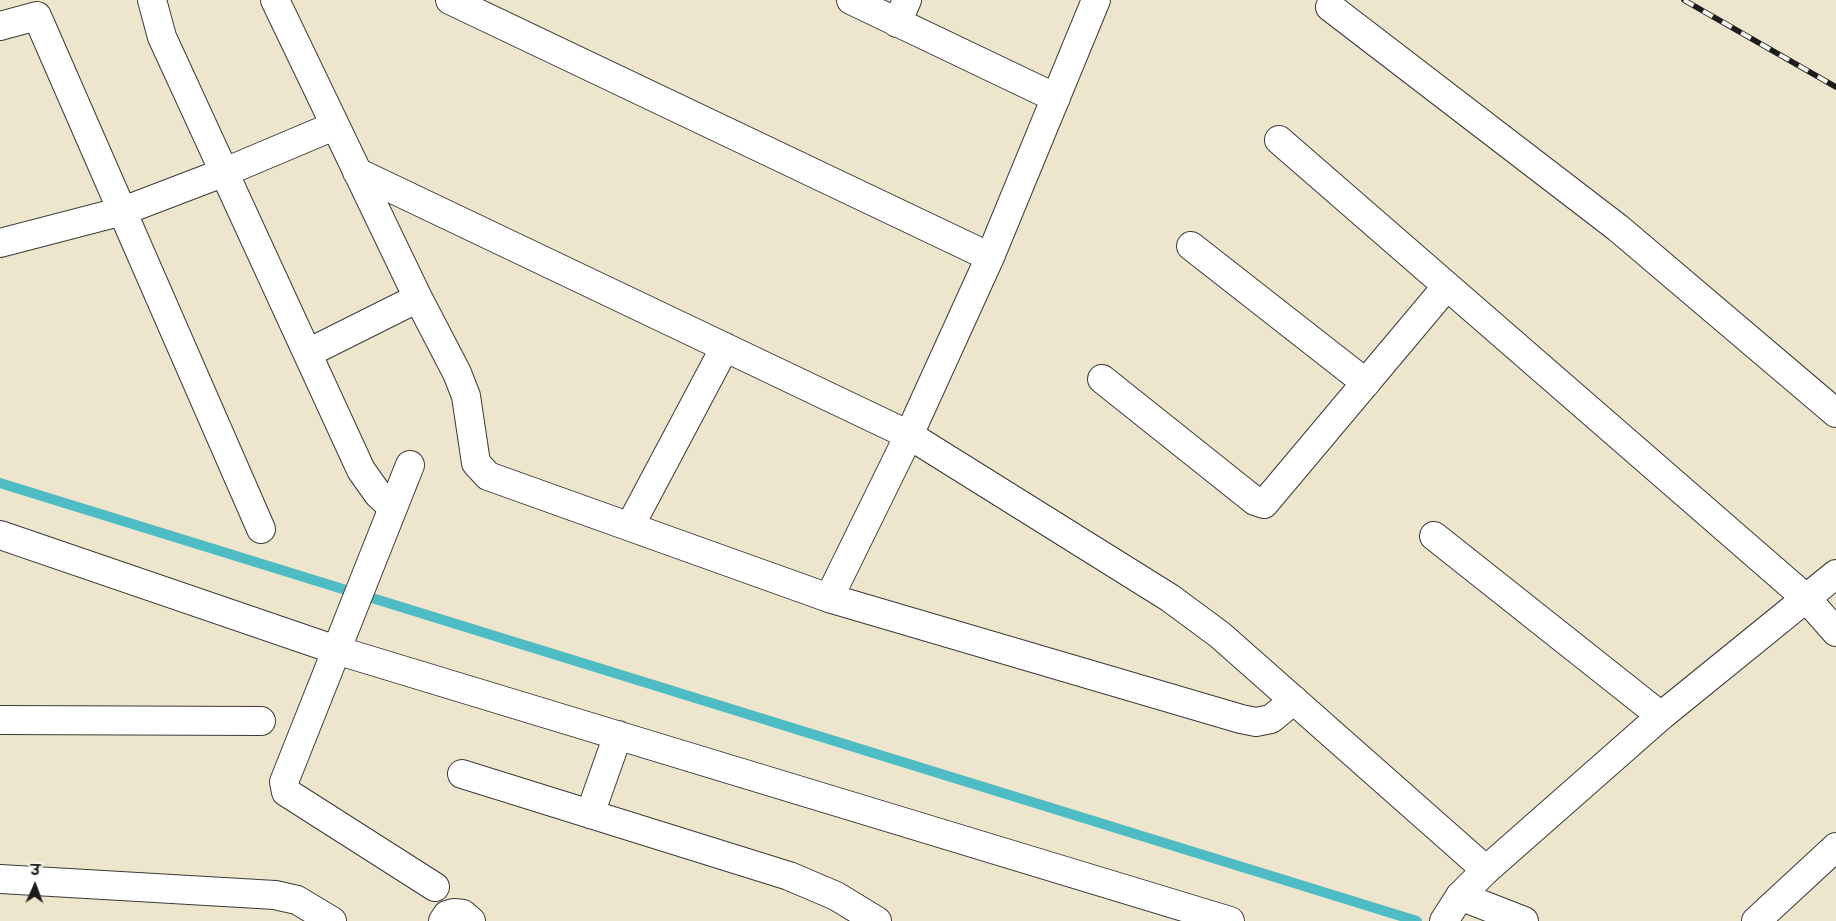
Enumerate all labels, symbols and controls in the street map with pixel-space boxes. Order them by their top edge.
text: उ [30,858,41,883]
north arrow [10,861,60,911]

